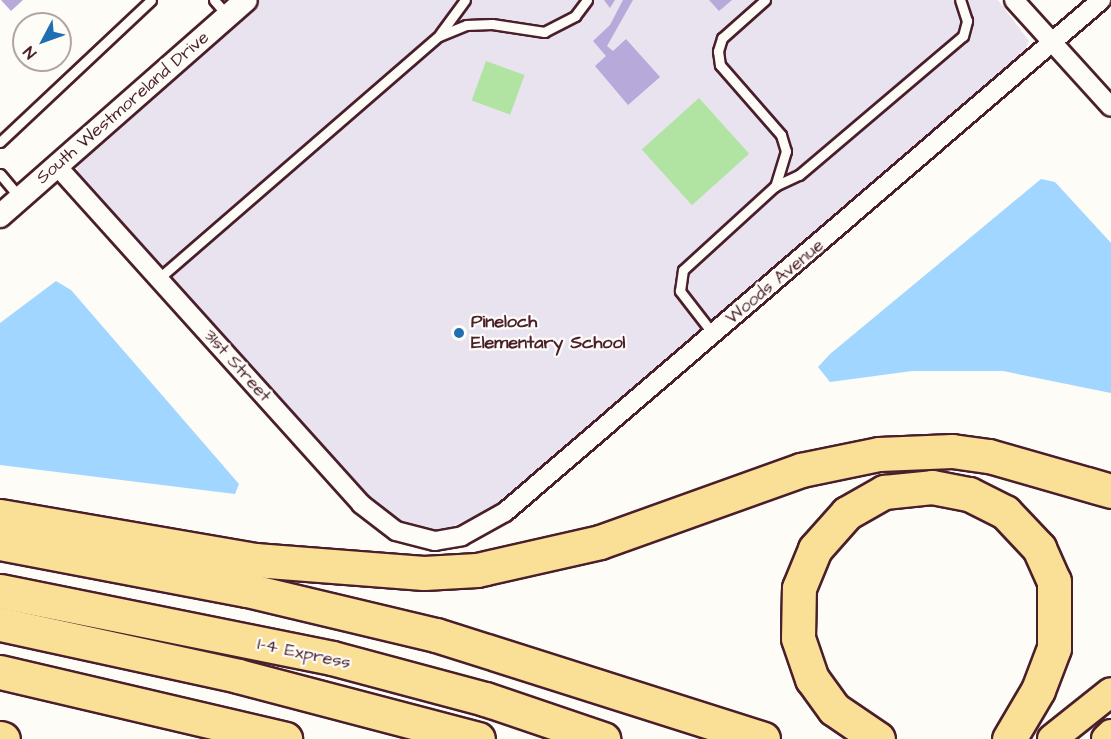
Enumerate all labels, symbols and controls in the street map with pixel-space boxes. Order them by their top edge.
north arrow [12,12,72,72]
street label: South Westmoreland Drive [32,27,214,189]
text: N [18,41,42,63]
street label: Woods Avenue [722,235,828,329]
place label: Pineloch Elementary School [471,312,625,354]
street label: 31st Street [199,325,275,407]
marker: Pineloch Elementary School [452,326,466,340]
street label: I-4 Express [255,634,353,674]

